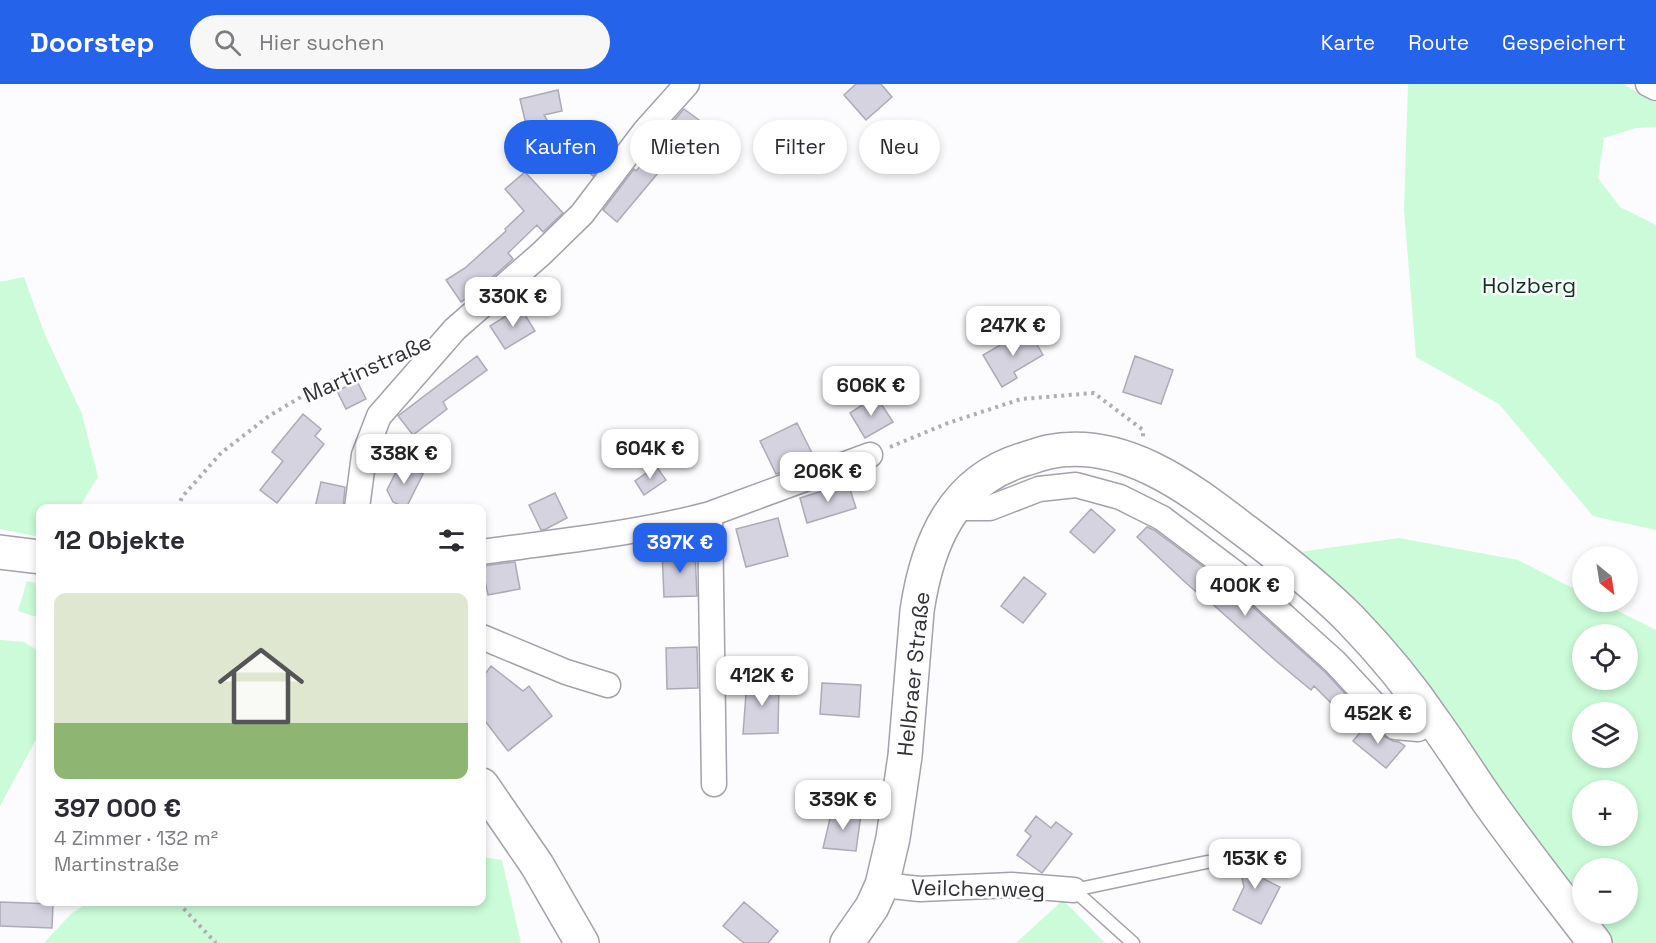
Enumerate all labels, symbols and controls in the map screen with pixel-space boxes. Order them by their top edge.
search box [190,15,610,69]
text: Doorstep [30,24,154,60]
icon: search [211,26,244,59]
text: Hier suchen [259,28,384,56]
text: Karte [1321,29,1375,56]
text: Route [1408,29,1469,56]
text: Gespeichert [1502,29,1626,56]
chip: Kaufen [504,120,618,174]
chip: Mieten [630,120,741,174]
chip: Filter [753,120,847,174]
chip: Neu [859,120,940,174]
park label: Holzberg [1482,271,1576,299]
pin: 330K € [464,277,562,328]
text: 330K € [479,283,547,309]
pin: 247K € [964,306,1062,357]
text: 247K € [980,312,1046,338]
street label: Martinstraße [298,327,436,409]
pin: 606K € [822,366,920,417]
text: 606K € [837,372,905,398]
pin: 604K € [601,429,699,480]
pin: 338K € [355,434,453,485]
text: 604K € [615,435,685,461]
text: 338K € [370,440,438,466]
pin: 206K € [779,452,877,503]
text: 206K € [794,458,862,484]
text: 12 Objekte [54,523,185,557]
pin: 397K € [631,523,729,574]
icon: filters [435,524,468,557]
text: 397K € [647,529,713,555]
north arrow [1572,546,1638,612]
map controls [1572,546,1638,924]
pin: 400K € [1196,566,1294,617]
text: 400K € [1210,572,1280,598]
street label: Helbraer Straße [890,590,936,758]
button: locate [1572,624,1638,690]
icon: home [207,632,315,740]
pin: 412K € [713,656,811,707]
text: 412K € [730,662,794,688]
pin: 452K € [1329,694,1427,745]
text: 452K € [1344,700,1412,726]
button: layers [1572,702,1638,768]
pin: 339K € [794,780,892,831]
button: + [1572,780,1638,846]
text: 339K € [809,786,877,812]
text: 397 000 € [54,791,181,825]
text: 4 Zimmer · 132 m² [54,825,218,851]
pin: 153K € [1206,839,1304,890]
text: 153K € [1223,845,1287,871]
text: Martinstraße [54,851,179,877]
button: − [1572,858,1638,924]
street label: Veilchenweg [911,873,1045,903]

